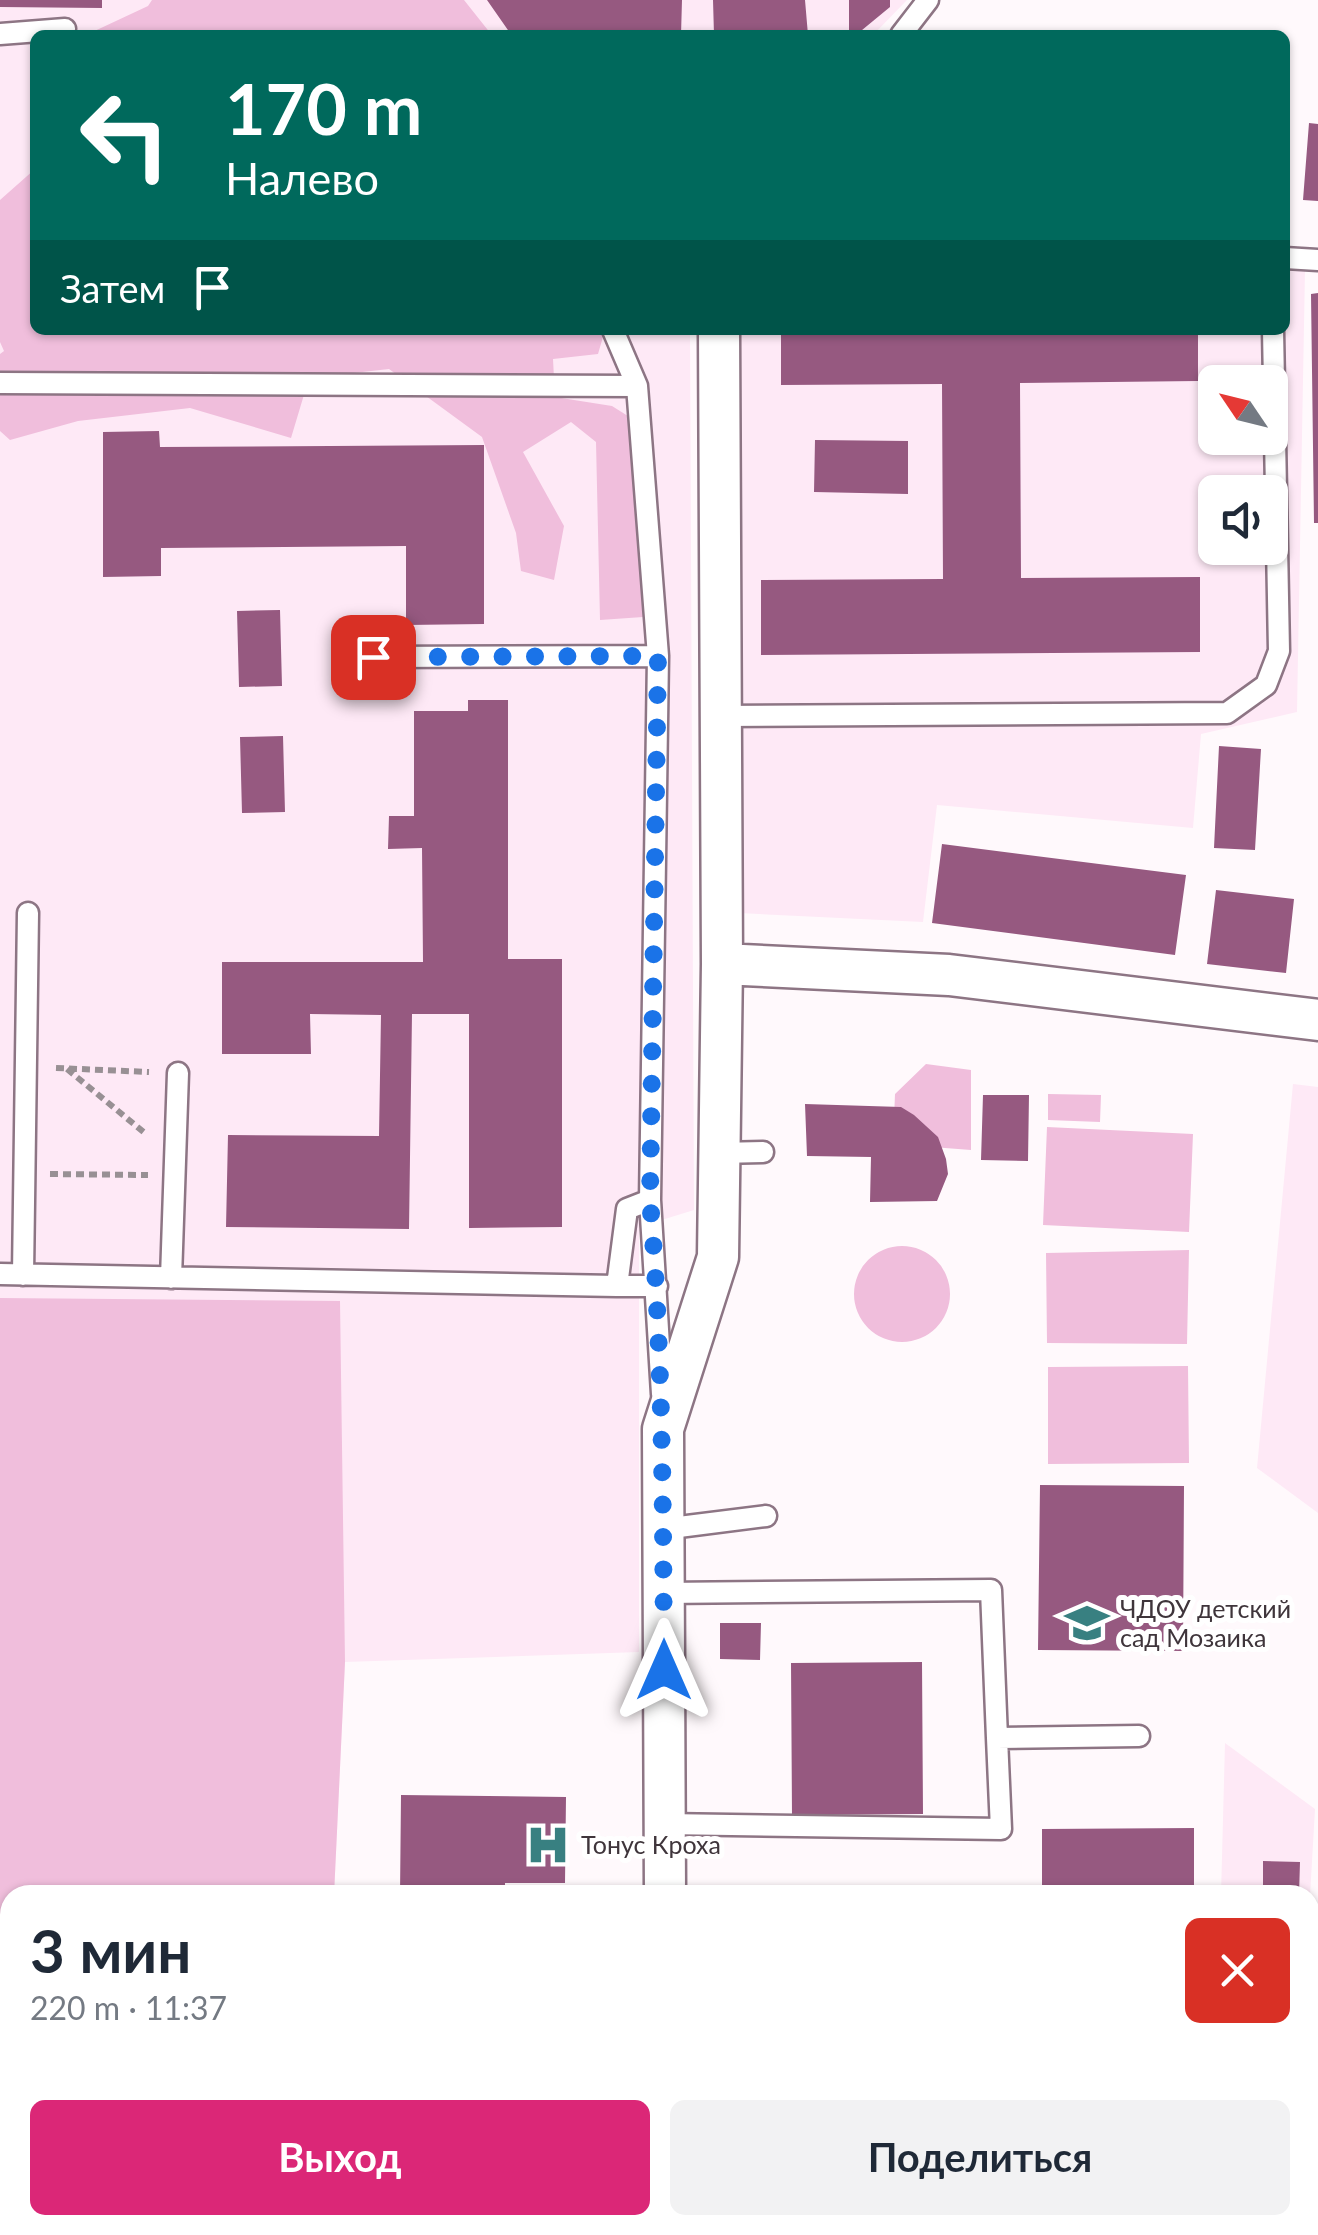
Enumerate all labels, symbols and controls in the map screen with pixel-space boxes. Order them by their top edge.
text: 170 m [225,66,422,150]
icon: left [60,70,190,200]
text: Налево [225,151,379,205]
icon: arrive [185,260,240,315]
text: Затем [60,265,165,311]
north arrow [1198,365,1288,455]
map controls [1198,365,1288,565]
button: sound [1198,475,1288,565]
pin [331,615,416,700]
icon: arrive [346,630,401,685]
place label: ЧДОУ детский сад Мозаика [1120,1593,1291,1652]
school or university icon: ЧДОУ детский сад Мозаика [1063,1599,1111,1647]
position arrow [612,1618,716,1722]
hospital icon: Тонус Кроха [524,1821,572,1869]
place label: Тонус Кроха [581,1829,721,1859]
text: 3 мин [30,1914,192,1986]
button: close [1185,1918,1290,2023]
text: 220 m · 11:37 [30,1988,227,2027]
button: Выход [30,2100,650,2215]
button: Поделиться [670,2100,1290,2215]

